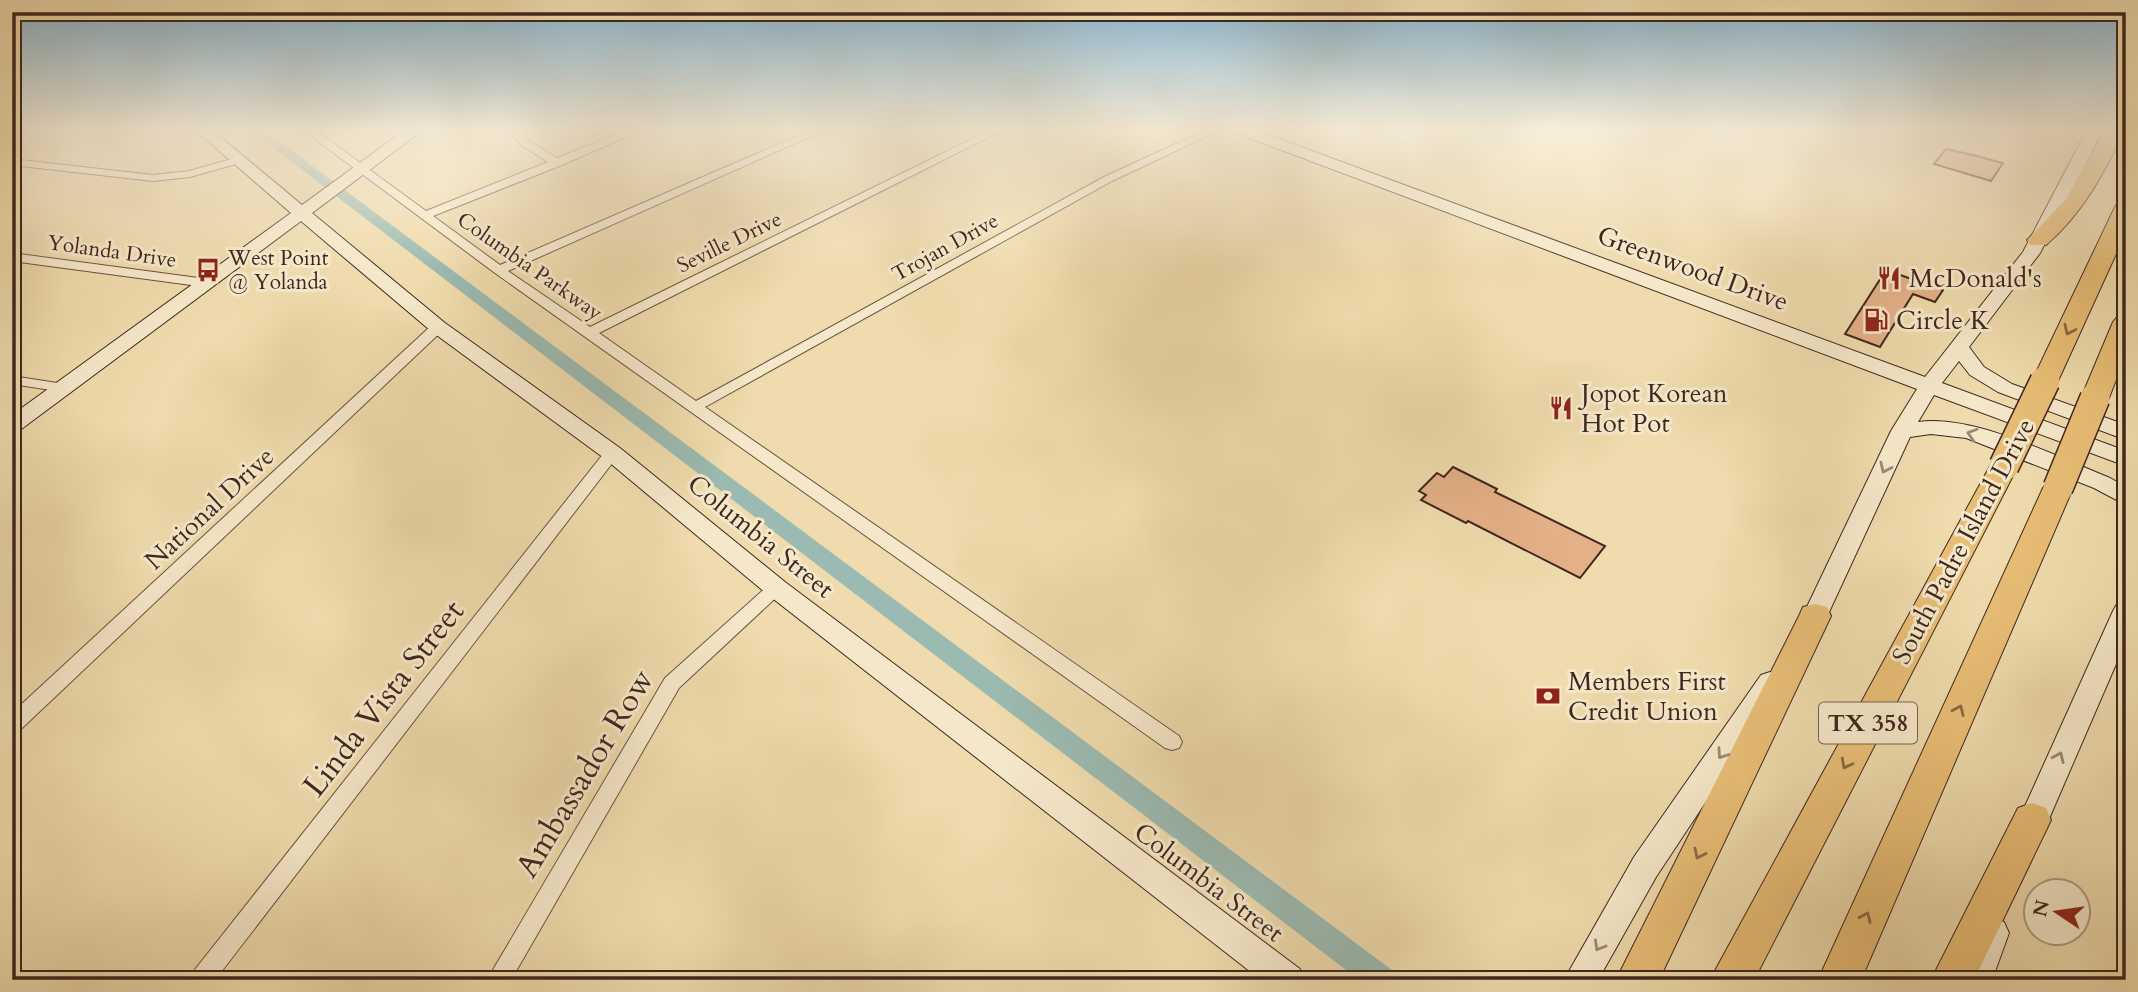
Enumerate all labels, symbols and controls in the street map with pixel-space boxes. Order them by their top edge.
street label: Columbia Parkway [451,205,608,327]
street label: Seville Drive [672,205,786,280]
street label: Trojan Drive [887,206,1004,289]
street label: Greenwood Drive [1592,218,1793,319]
street label: Yolanda Drive [46,228,178,275]
place label: West Point @ Yolanda [227,244,329,297]
bus stop icon: West Point @ Yolanda [194,256,222,284]
place label: McDonald's [1909,261,2042,296]
restaurant icon: McDonald's [1875,264,1903,292]
place label: Circle K [1896,303,1990,338]
fuel station icon: Circle K [1862,306,1890,334]
one-way arrow [2063,323,2077,335]
place label: Jopot Korean Hot Pot [1577,376,1728,441]
restaurant icon: Jopot Korean Hot Pot [1547,394,1575,422]
street label: South Padre Island Drive [1884,412,2043,670]
one-way arrow [1967,428,1979,442]
street label: National Drive [137,439,282,578]
one-way arrow [1879,461,1893,473]
street label: Columbia Street [680,467,841,606]
street label: Linda Vista Street [293,591,475,806]
street label: Ambassador Row [505,661,665,886]
place label: Members First Credit Union [1568,664,1726,729]
bank icon: Members First Credit Union [1534,682,1562,710]
road number: TX 358 [1819,702,1917,744]
one-way arrow [1951,704,1965,717]
one-way arrow [1718,746,1730,759]
one-way arrow [2051,752,2065,764]
one-way arrow [1841,757,1854,769]
street label: Columbia Street [1127,815,1291,950]
one-way arrow [1693,847,1707,859]
north arrow [2022,876,2092,946]
text: N [2027,897,2056,919]
one-way arrow [1858,912,1872,925]
one-way arrow [1595,938,1608,951]

